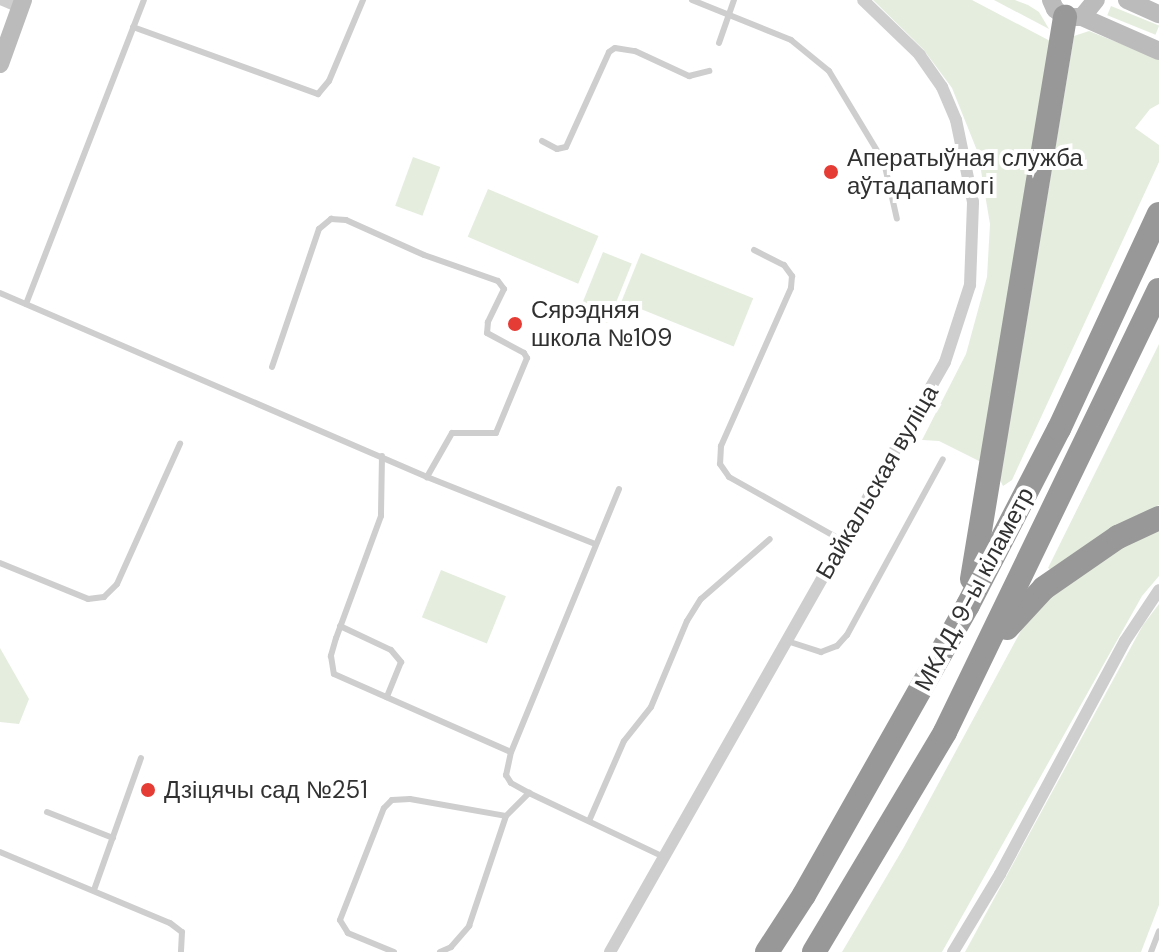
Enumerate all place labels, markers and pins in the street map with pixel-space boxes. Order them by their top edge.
place label: Аператыўная служба аўтадапамогі [847,144,1083,200]
marker: Аператыўная служба аўтадапамогі [822,163,840,181]
place label: Сярэдняя школа №109 [531,296,672,352]
marker: Сярэдняя школа №109 [506,315,524,333]
place label: Дзіцячы сад №251 [164,776,368,804]
marker: Дзіцячы сад №251 [139,781,157,799]

